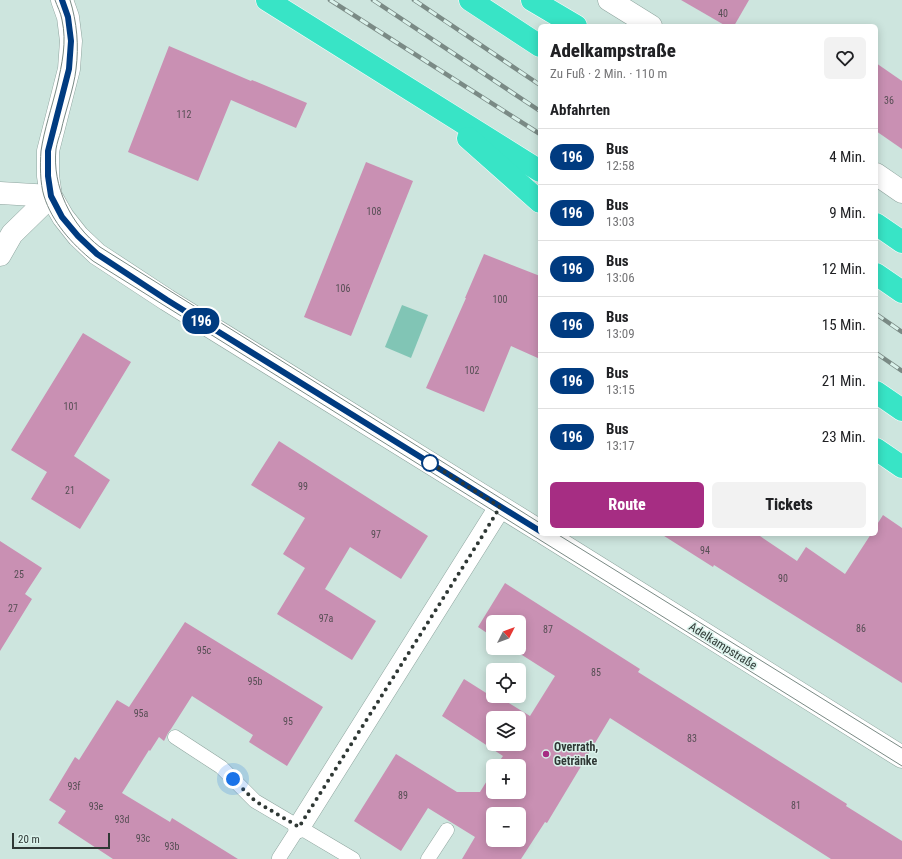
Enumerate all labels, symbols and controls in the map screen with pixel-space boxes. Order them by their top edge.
house number: 40 [718,8,728,19]
button: heart [824,37,866,79]
text: Adelkampstraße [550,39,676,62]
text: Zu Fuß · 2 Min. · 110 m [550,66,667,81]
house number: 36 [884,95,894,106]
text: Abfahrten [550,101,610,119]
house number: 112 [177,109,191,120]
text: Bus [606,140,629,158]
text: 4 Min. [829,148,866,166]
text: 196 [561,149,583,165]
text: 12:58 [606,158,635,173]
text: Bus [606,196,629,214]
text: 9 Min. [829,204,866,222]
text: 196 [561,205,583,221]
house number: 108 [367,206,381,217]
text: 13:03 [606,214,635,229]
text: Bus [606,252,629,270]
text: 12 Min. [822,260,866,278]
text: 196 [561,261,583,277]
text: 13:06 [606,270,635,285]
house number: 106 [336,283,350,294]
house number: 100 [493,294,507,305]
line badge: 196 [178,308,224,334]
text: Bus [606,308,629,326]
text: 196 [190,313,212,329]
text: 15 Min. [822,316,866,334]
text: 196 [561,317,583,333]
text: 13:09 [606,326,635,341]
text: Bus [606,364,629,382]
house number: 102 [465,365,479,376]
text: 21 Min. [822,372,866,390]
text: 196 [561,373,583,389]
text: 13:15 [606,382,635,397]
house number: 101 [64,401,78,412]
text: Bus [606,420,629,438]
text: 23 Min. [822,428,866,446]
text: 196 [561,429,583,445]
text: 13:17 [606,438,635,453]
unlabelled marker [421,454,439,472]
house number: 99 [298,481,308,492]
button: Route [550,482,704,528]
button: Tickets [712,482,866,528]
house number: 21 [65,485,75,496]
house number: 97 [371,529,381,540]
house number: 94 [700,545,710,556]
house number: 25 [14,569,24,580]
house number: 90 [778,573,788,584]
house number: 27 [8,603,18,614]
house number: 97a [319,613,334,624]
north arrow [486,615,526,655]
map controls [486,615,526,847]
street label: Adelkampstraße [686,620,760,673]
house number: 86 [856,623,866,634]
house number: 87 [543,624,553,635]
house number: 95c [197,645,212,656]
button: locate [486,663,526,703]
house number: 85 [591,667,601,678]
house number: 95b [248,676,262,687]
house number: 95a [134,708,149,719]
button: layers [486,711,526,751]
house number: 95 [283,716,293,727]
house number: 83 [687,733,697,744]
place label: Overrath, Getränke [554,740,598,768]
marker: Overrath, Getränke [541,749,551,759]
button: + [486,759,526,799]
your location [223,769,243,789]
house number: 93f [67,781,81,792]
house number: 89 [398,790,408,801]
house number: 81 [791,800,801,811]
house number: 93e [89,801,104,812]
button: − [486,807,526,847]
house number: 93d [115,814,129,825]
scale bar [12,831,110,850]
text: 20 m [18,833,40,846]
house number: 93c [136,833,151,844]
house number: 93b [165,841,179,852]

